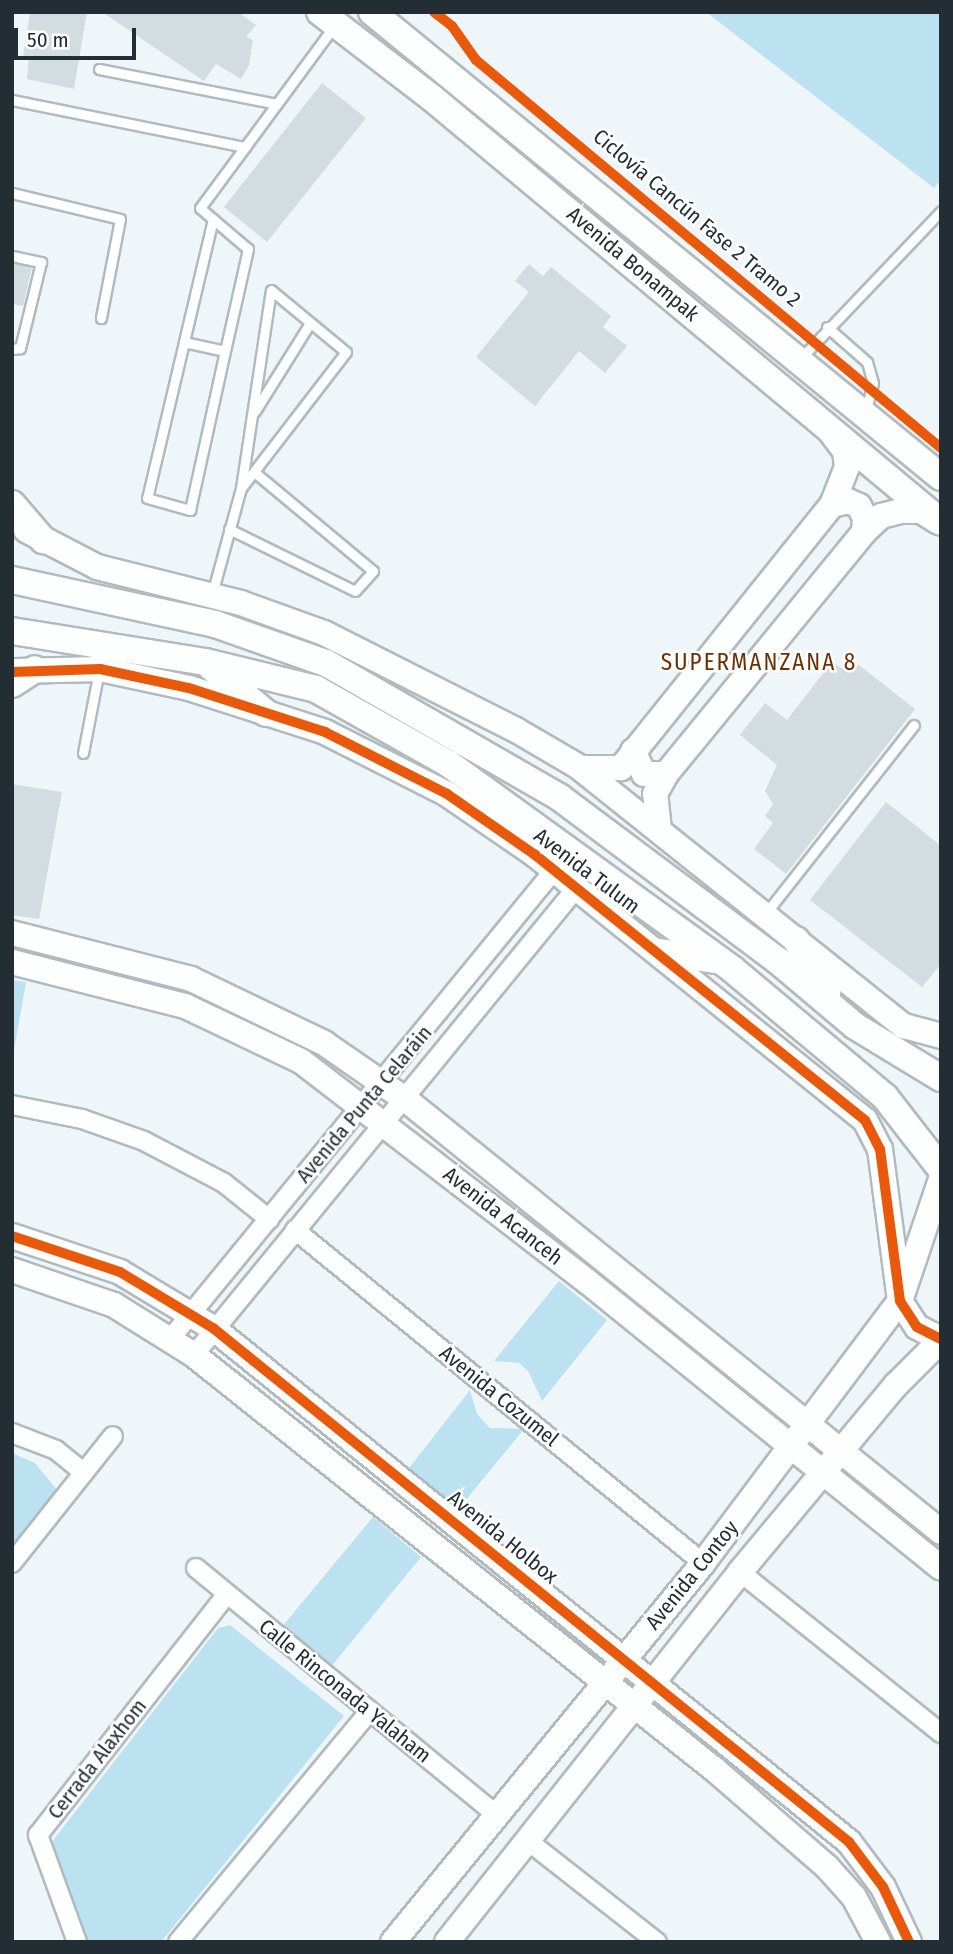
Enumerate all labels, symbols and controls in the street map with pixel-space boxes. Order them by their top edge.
scale bar [18,14,140,58]
text: 50 m [27,27,69,53]
street label: Ciclovía Cancún Fase 2 Tramo 2 [588,124,806,312]
street label: Avenida Bonampak [562,201,704,327]
district label: SUPERMANZANA 8 [662,648,856,676]
street label: Avenida Tulum [529,823,645,919]
street label: Avenida Punta Celaráin [291,1020,437,1188]
street label: Avenida Acanceh [438,1162,568,1270]
street label: Avenida Cozumel [434,1340,564,1452]
street label: Avenida Holbox [443,1485,563,1589]
street label: Avenida Contoy [640,1515,744,1635]
street label: Calle Rinconada Yalaham [254,1614,436,1768]
street label: Cerrada Alaxhom [42,1694,152,1824]

